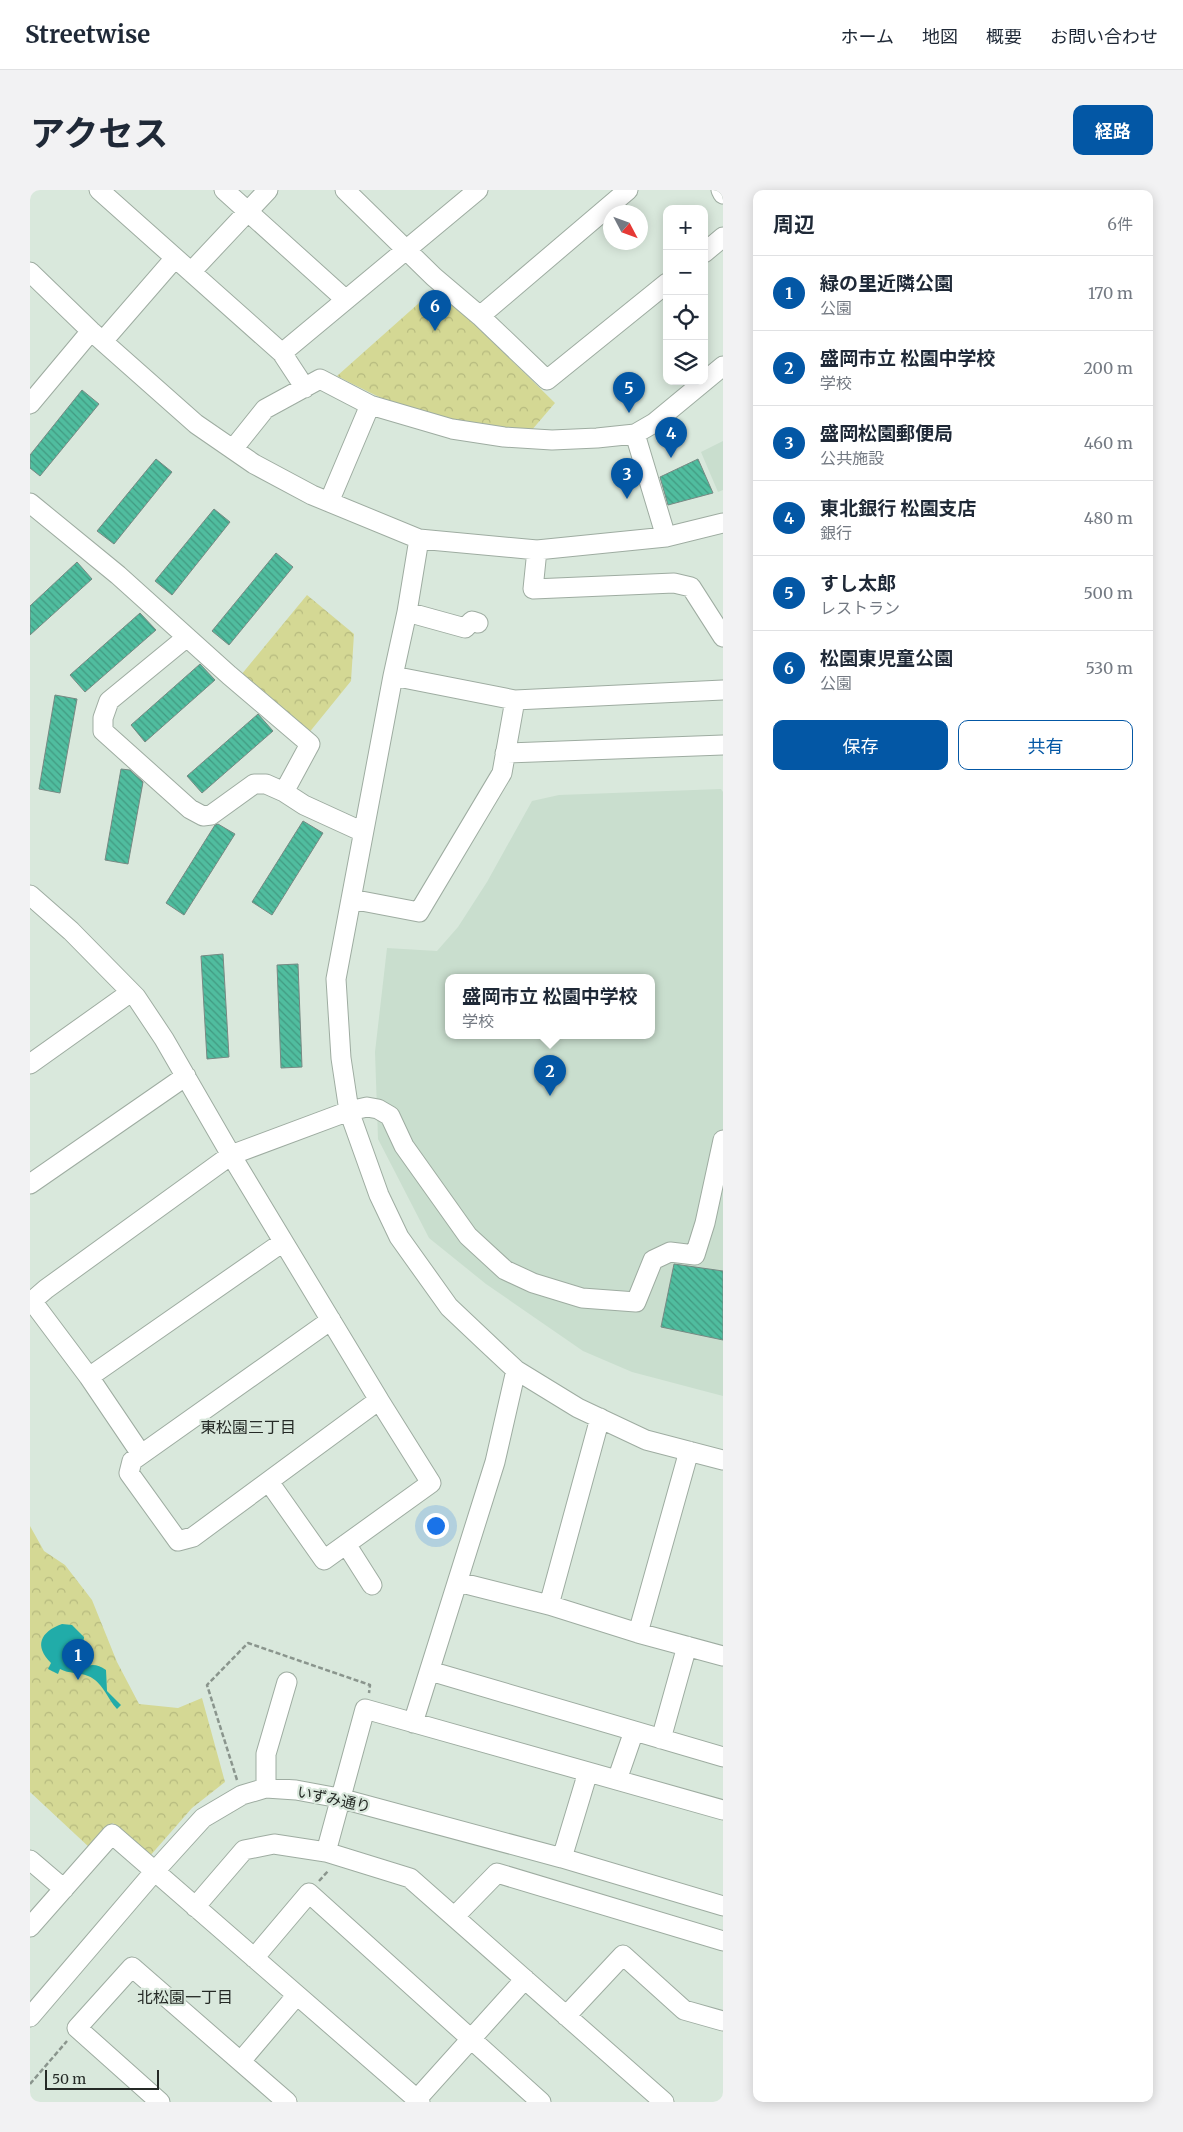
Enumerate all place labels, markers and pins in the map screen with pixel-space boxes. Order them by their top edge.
pin: 6 [419,290,451,331]
pin: 5 [613,372,645,413]
pin: 4 [655,417,687,458]
pin: 3 [611,458,643,499]
pin: 2 [534,1055,566,1096]
pin: 1 [62,1639,94,1680]

